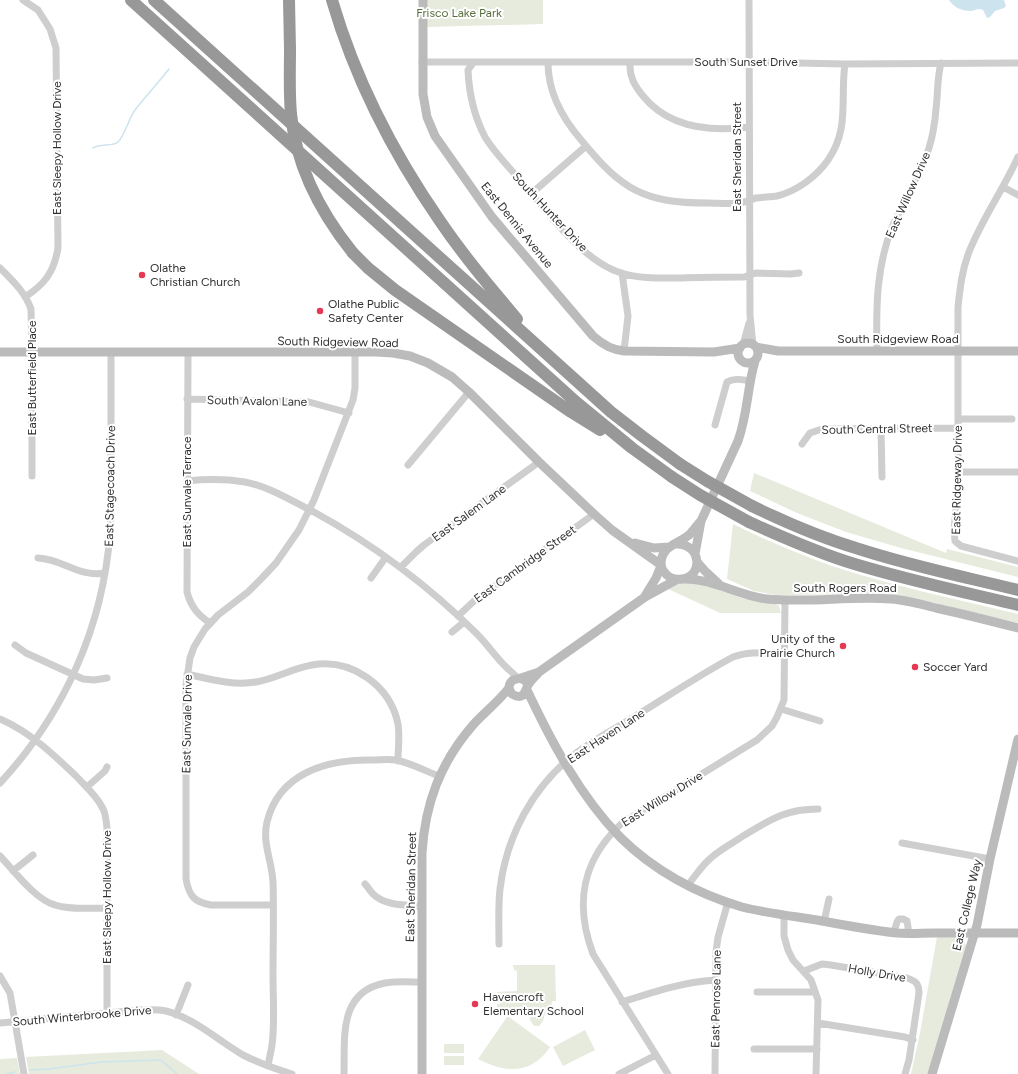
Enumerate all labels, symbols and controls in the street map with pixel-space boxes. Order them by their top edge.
park label: Frisco Lake Park [416,6,502,20]
street label: South Sunset Drive [694,55,798,69]
street label: East Sleepy Hollow Drive [50,81,64,215]
street label: East Sheridan Street [730,101,744,212]
street label: East Willow Drive [883,149,933,240]
street label: South Hunter Drive [510,169,591,255]
street label: East Dennis Avenue [478,179,556,271]
place label: Olathe Christian Church [150,261,240,289]
marker: Olathe Christian Church [137,270,147,280]
place label: Olathe Public Safety Center [328,297,403,325]
marker: Olathe Public Safety Center [315,306,325,316]
street label: East Butterfield Place [25,320,39,436]
street label: South Ridgeview Road [837,332,959,346]
street label: South Ridgeview Road [277,334,399,350]
street label: South Avalon Lane [207,393,308,409]
street label: South Central Street [821,421,933,437]
street label: East Stagecoach Drive [102,425,118,547]
street label: East Ridgeway Drive [949,425,965,535]
street label: East Sunvale Terrace [180,436,194,548]
street label: East Salem Lane [429,481,509,544]
street label: East Cambridge Street [471,522,579,606]
street label: South Rogers Road [793,581,897,595]
place label: Unity of the Prairie Church [759,632,835,660]
marker: Unity of the Prairie Church [838,641,848,651]
place label: Soccer Yard [923,660,988,674]
marker: Soccer Yard [910,662,920,672]
street label: East Sunvale Drive [179,674,195,774]
street label: East Haven Lane [565,706,648,766]
street label: East Willow Drive [619,768,705,830]
street label: East Sleepy Hollow Drive [100,830,114,964]
street label: East Sheridan Street [403,831,419,942]
street label: East College Way [950,857,985,952]
street label: East Penrose Lane [708,949,724,1048]
street label: Holly Drive [847,961,907,985]
place label: Havencroft Elementary School [483,990,584,1018]
marker: Havencroft Elementary School [470,999,480,1009]
street label: South Winterbrooke Drive [12,1003,152,1029]

